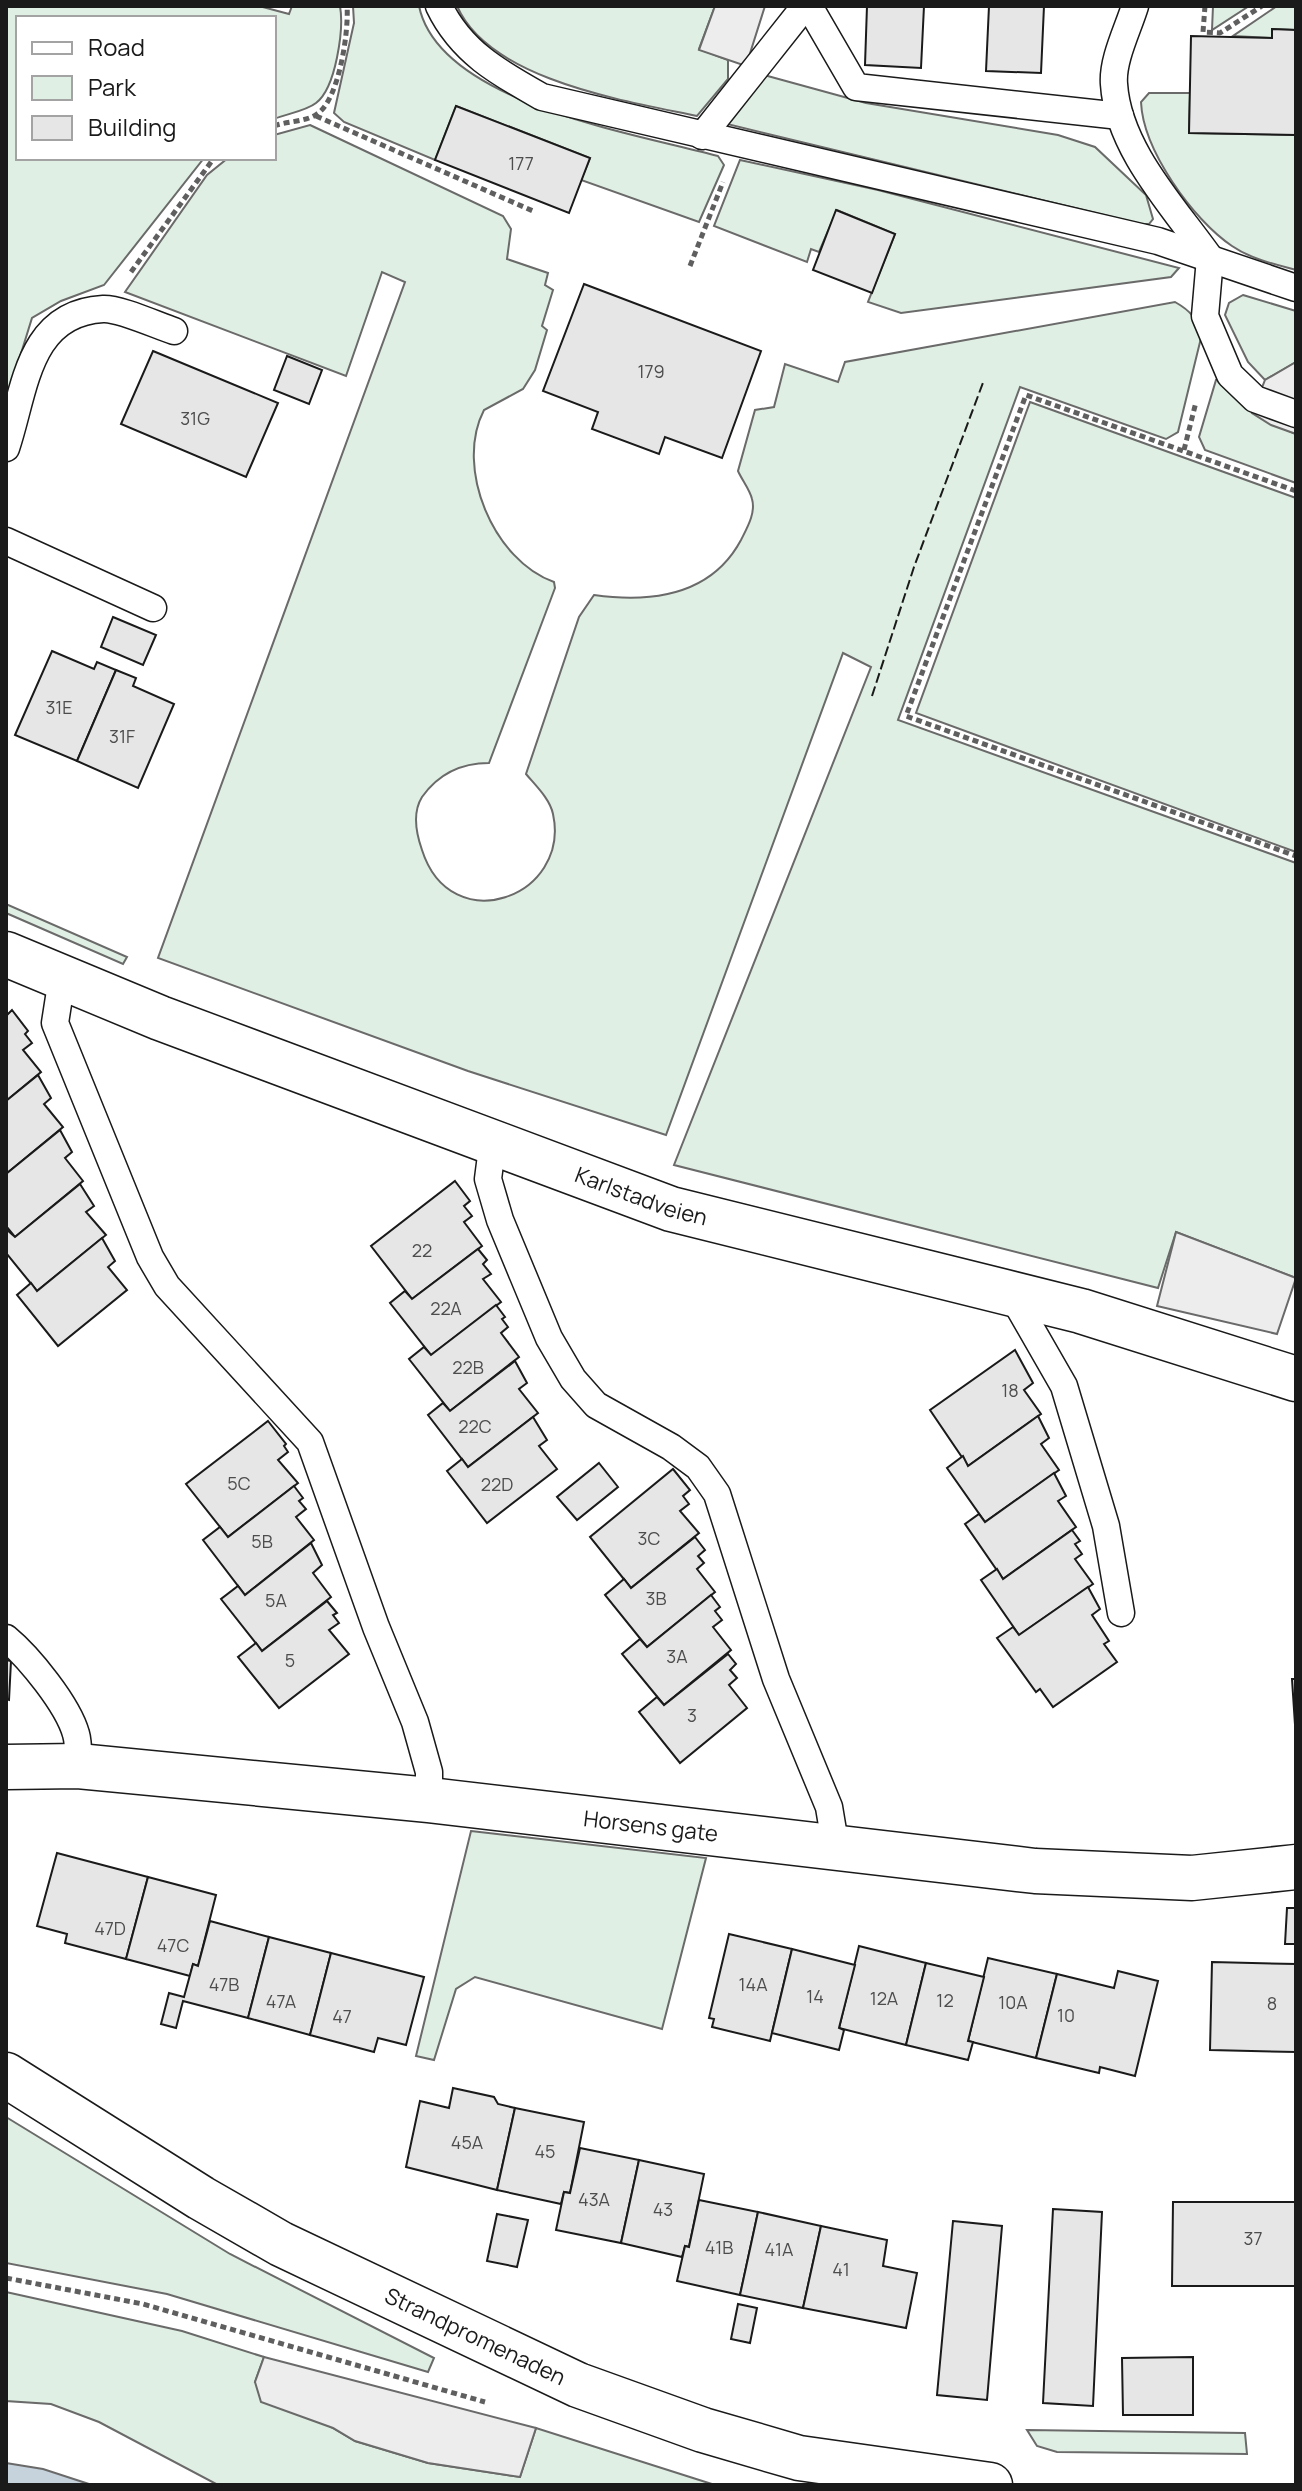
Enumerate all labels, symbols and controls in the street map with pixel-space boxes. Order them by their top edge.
legend [16,16,276,160]
text: Road [88,30,145,63]
text: Park [88,70,137,103]
text: Building [88,110,176,143]
house number: 177 [508,151,534,175]
house number: 179 [637,359,665,383]
house number: 31G [180,406,210,430]
house number: 31E [45,695,73,719]
house number: 31F [109,724,135,748]
street label: Karlstadveien [571,1159,710,1232]
house number: 22 [412,1238,432,1262]
house number: 22A [430,1296,462,1320]
house number: 22B [452,1355,484,1379]
house number: 18 [1001,1378,1019,1402]
house number: 22C [458,1414,492,1438]
house number: 5C [227,1471,251,1495]
house number: 22D [481,1472,513,1496]
house number: 3C [638,1526,661,1550]
house number: 5B [251,1529,273,1553]
house number: 3B [646,1586,667,1610]
house number: 5A [265,1588,287,1612]
house number: 3A [666,1644,688,1668]
house number: 5 [285,1648,295,1672]
house number: 3 [687,1703,697,1727]
street label: Horsens gate [582,1803,720,1849]
house number: 47D [94,1916,126,1940]
house number: 47C [157,1933,189,1957]
house number: 47B [209,1972,239,1996]
house number: 14A [738,1972,768,1996]
house number: 14 [806,1984,824,2008]
house number: 12A [870,1986,899,2010]
house number: 12 [936,1988,954,2012]
house number: 47A [266,1989,297,2013]
house number: 10A [998,1990,1028,2014]
house number: 8 [1267,1991,1277,2015]
house number: 10 [1057,2003,1075,2027]
house number: 47 [332,2004,352,2028]
house number: 45A [451,2130,484,2154]
house number: 45 [534,2139,556,2163]
house number: 43A [578,2187,611,2211]
house number: 43 [653,2197,673,2221]
house number: 37 [1244,2226,1263,2250]
house number: 41B [705,2235,733,2259]
house number: 41A [764,2237,794,2261]
house number: 41 [832,2257,850,2281]
street label: Strandpromenaden [380,2280,571,2392]

